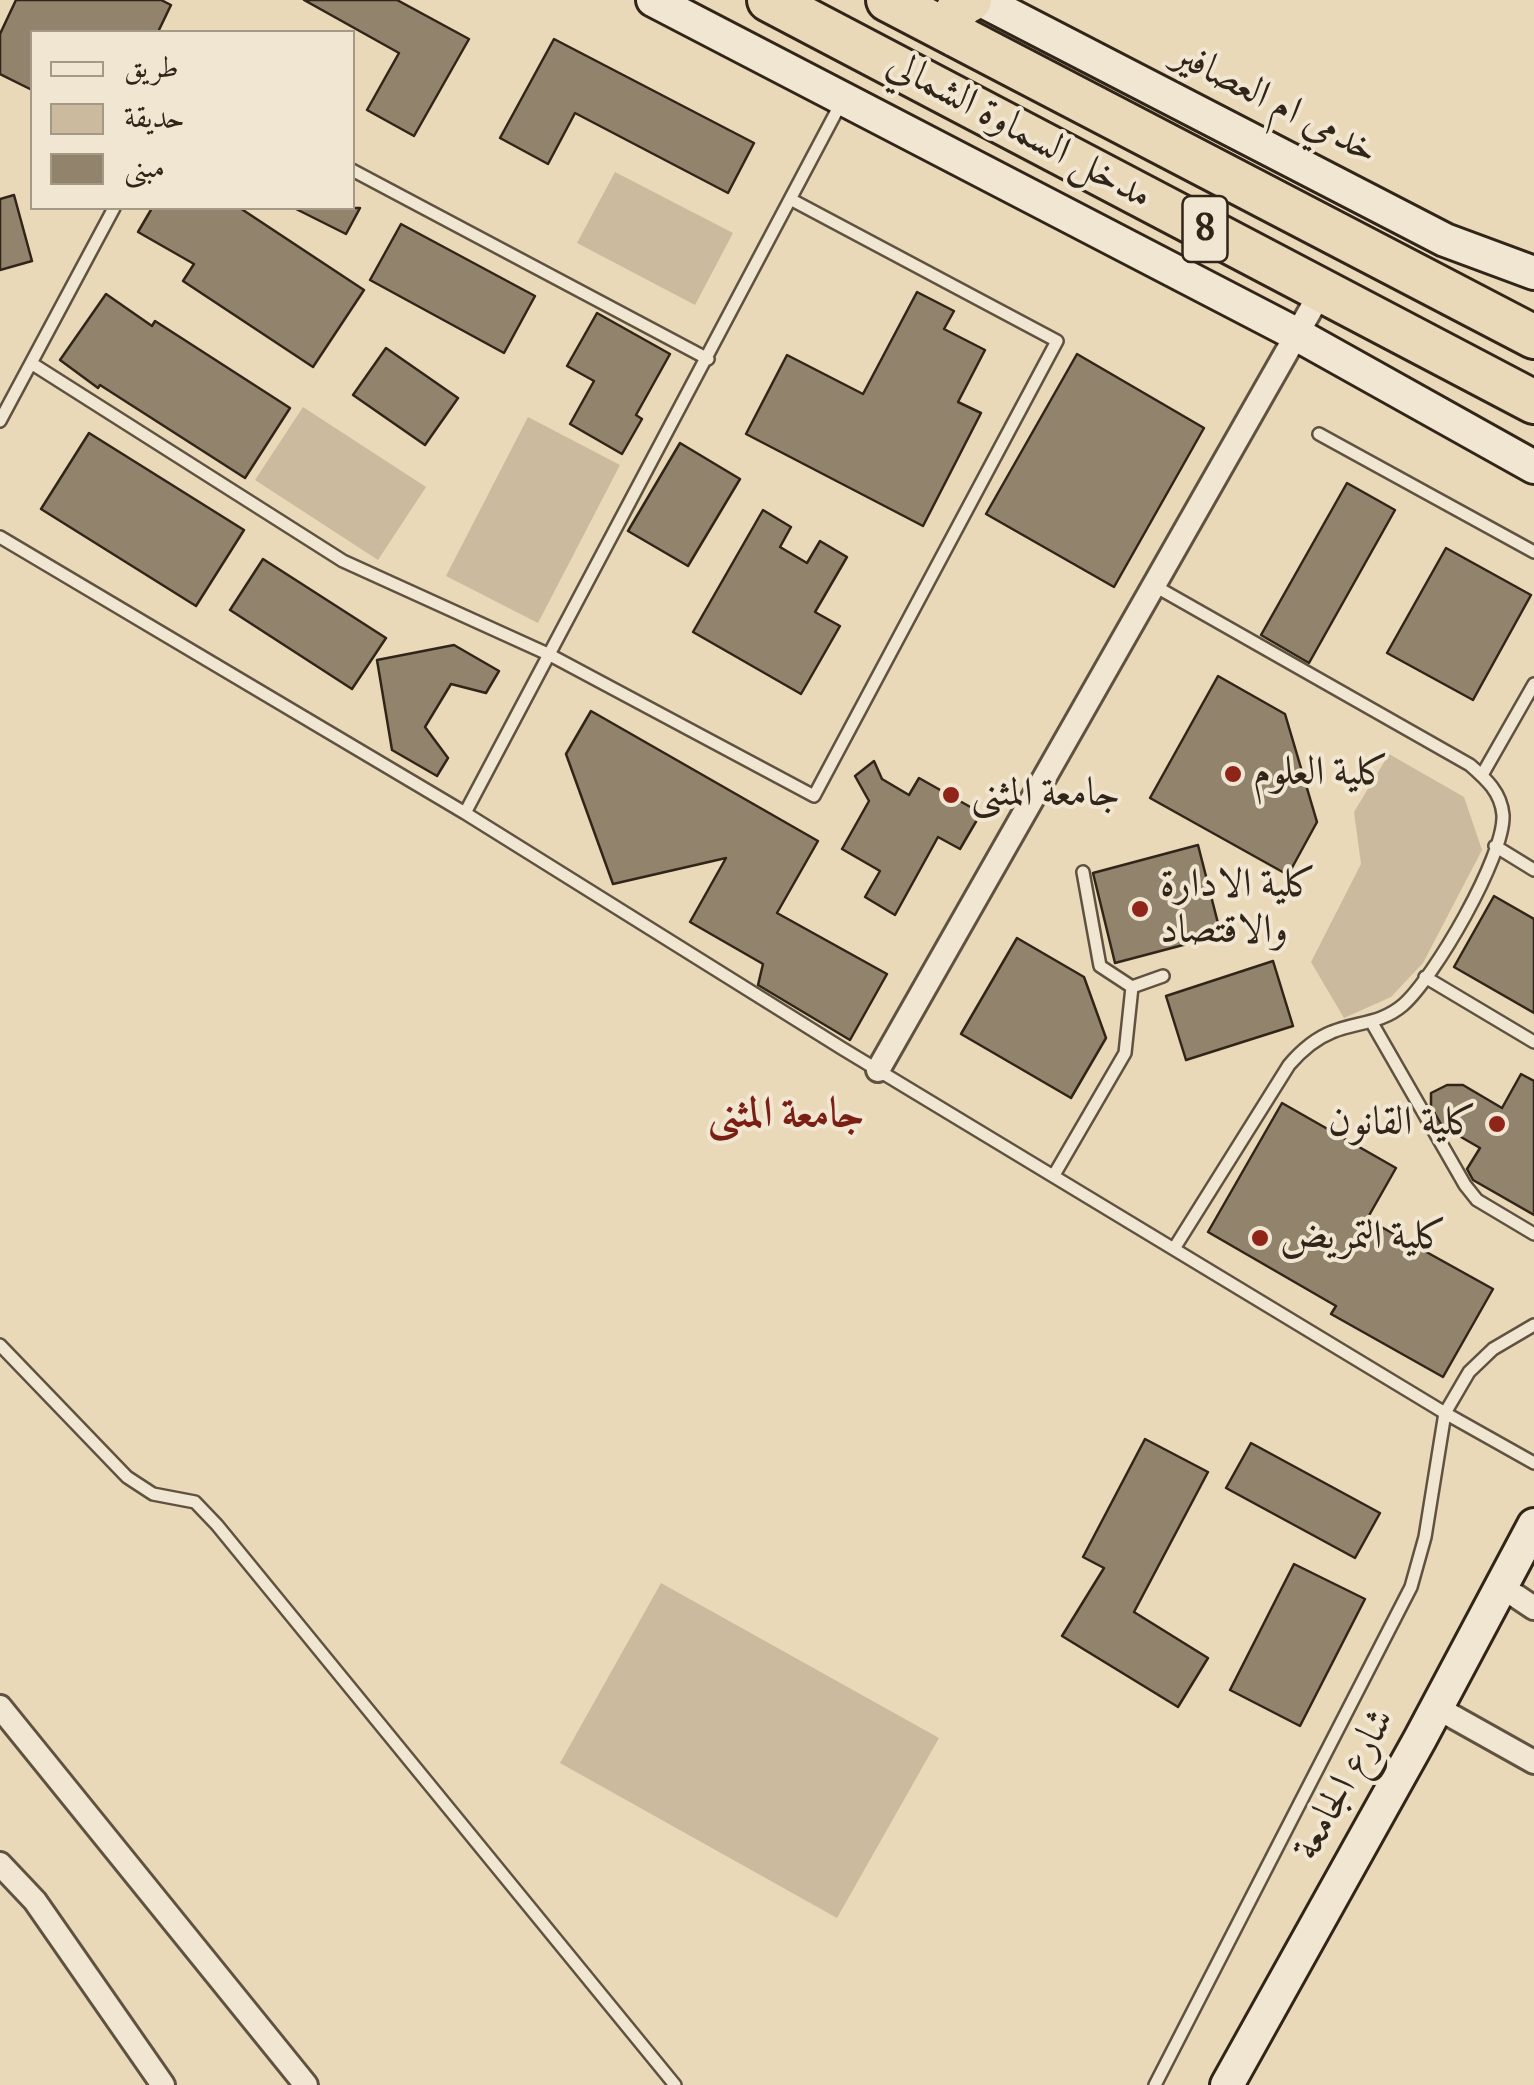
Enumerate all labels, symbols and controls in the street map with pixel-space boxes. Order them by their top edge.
legend [30,30,355,210]
street label: خدمي ام العصافير [1164,32,1386,176]
street label: مدخل السماوة الشمالي [878,41,1160,221]
text: طريق [124,49,179,85]
text: حديقة [124,99,185,135]
text: مبنى [124,149,165,185]
road number: 8 [1182,196,1228,262]
place label: كلية العلوم [1253,750,1389,798]
marker: كلية العلوم [1222,763,1244,785]
place label: جامعة المثنى [971,771,1120,819]
marker: جامعة المثنى [940,784,962,806]
place label: كلية الادارة والاقتصاد [1160,862,1316,956]
marker: كلية الادارة والاقتصاد [1129,898,1151,920]
district label: جامعة المثنى [708,1091,864,1141]
place label: كلية القانون [1328,1100,1477,1148]
marker: كلية القانون [1486,1113,1508,1135]
place label: كلية التمريض [1280,1214,1447,1262]
marker: كلية التمريض [1249,1227,1271,1249]
street label: شارع الجامعة [1284,1701,1406,1869]

